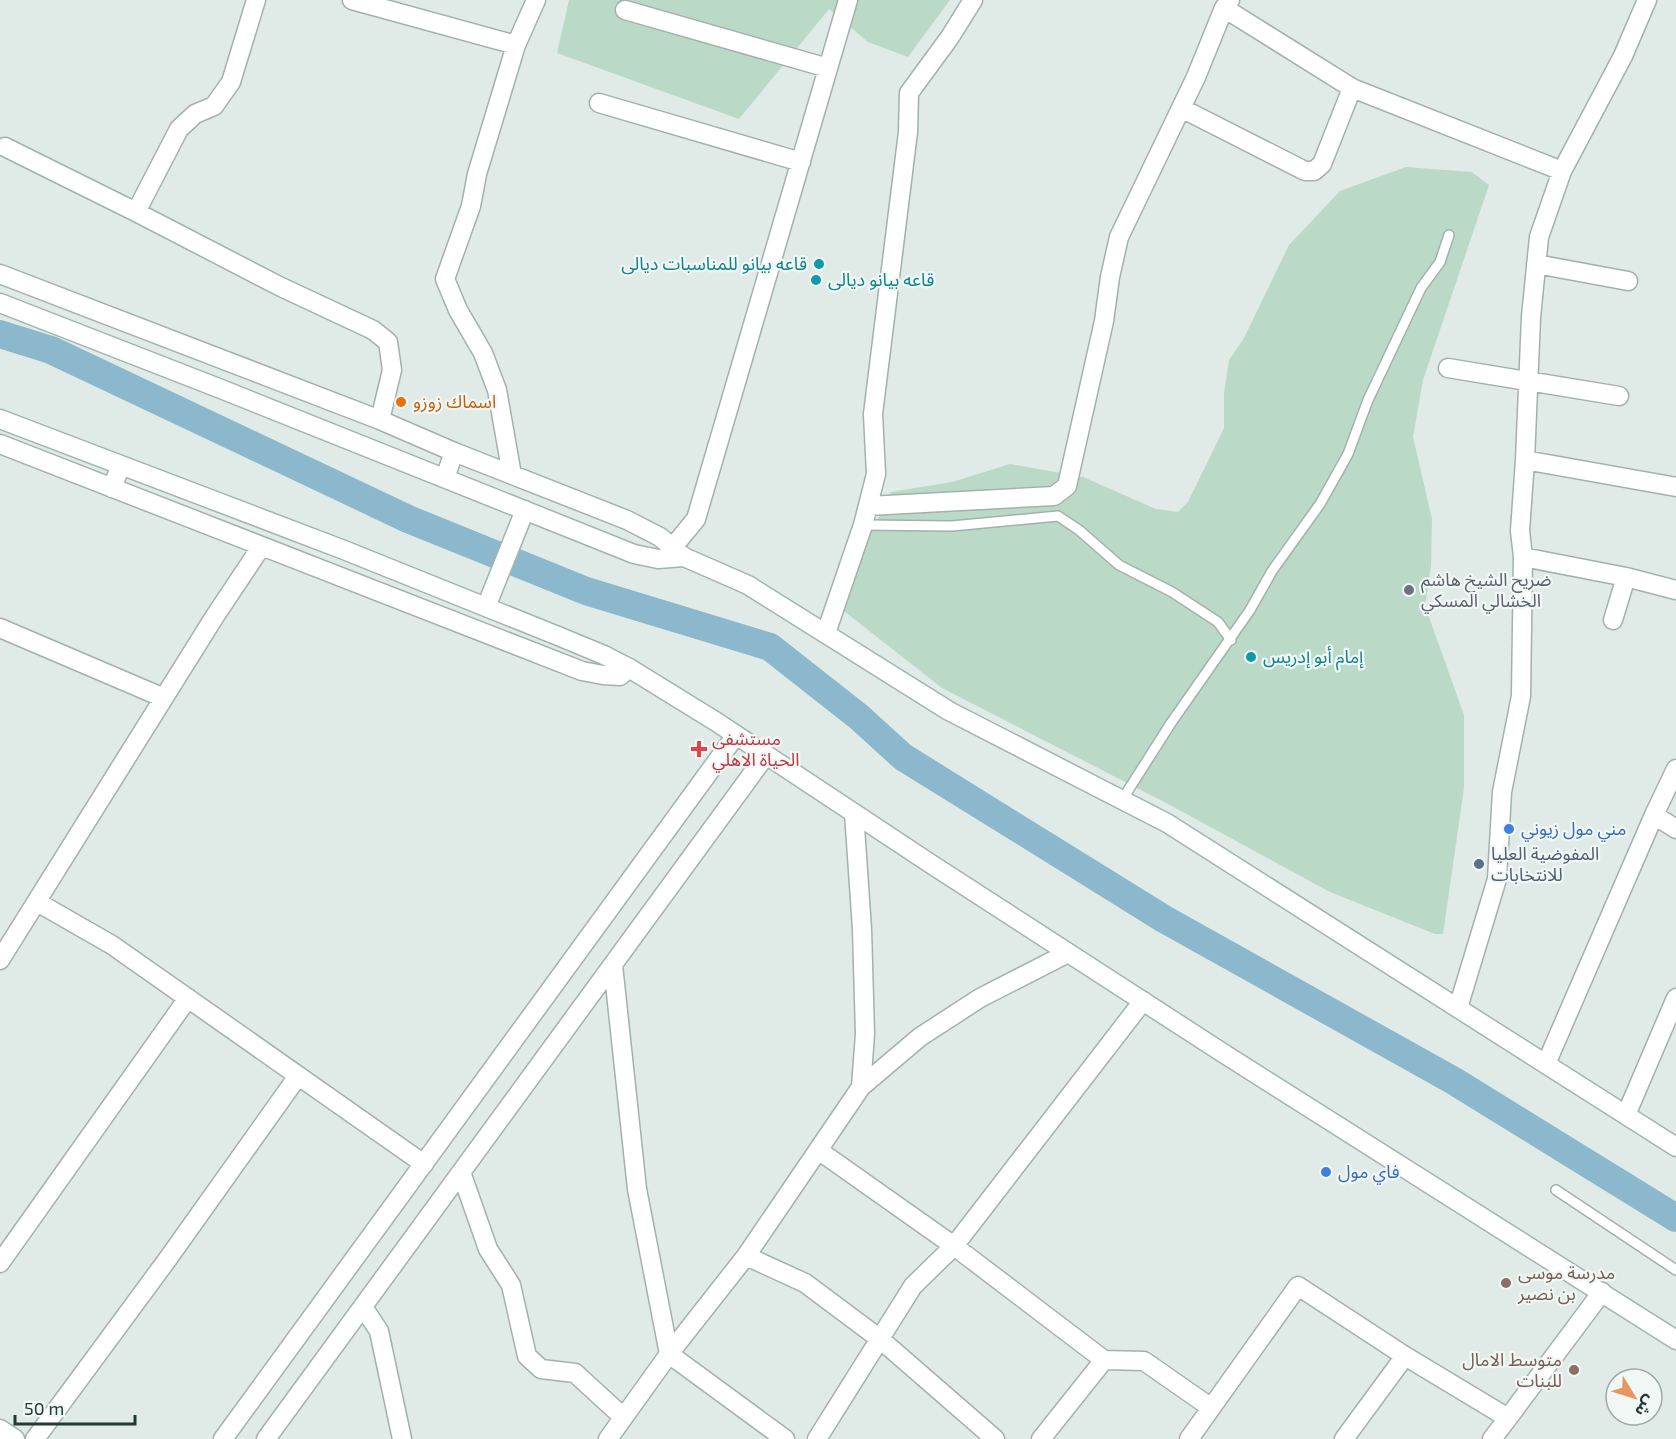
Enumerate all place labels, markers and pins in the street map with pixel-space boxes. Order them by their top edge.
place label: قاعه بيانو للمناسبات ديالى [621,252,807,275]
marker: قاعه بيانو للمناسبات ديالى [812,257,826,271]
place label: قاعه بيانو ديالى [828,268,934,291]
marker: قاعه بيانو ديالى [809,273,823,287]
place label: اسماك زوزو [413,390,496,413]
marker: اسماك زوزو [394,395,408,409]
place label: ضريح الشيخ هاشم الخشالي المسكي [1421,568,1551,614]
marker: ضريح الشيخ هاشم الخشالي المسكي [1402,583,1416,597]
place label: إمام أبو إدريس [1263,645,1364,671]
marker: إمام أبو إدريس [1244,650,1258,664]
place label: مستشفى الحياة الاهلي [712,727,799,773]
marker: مستشفى الحياة الاهلي [690,740,708,758]
place label: مني مول زيوني [1521,817,1626,842]
marker: مني مول زيوني [1502,822,1516,836]
place label: المفوضية العليا للانتخابات [1491,842,1599,885]
marker: المفوضية العليا للانتخابات [1472,857,1486,871]
place label: فاي مول [1338,1160,1399,1185]
marker: فاي مول [1319,1165,1333,1179]
place label: مدرسة موسى بن نصير [1517,1261,1615,1305]
marker: مدرسة موسى بن نصير [1499,1276,1513,1290]
place label: متوسط الامال للبنات [1462,1348,1562,1391]
marker: متوسط الامال للبنات [1567,1363,1581,1377]

